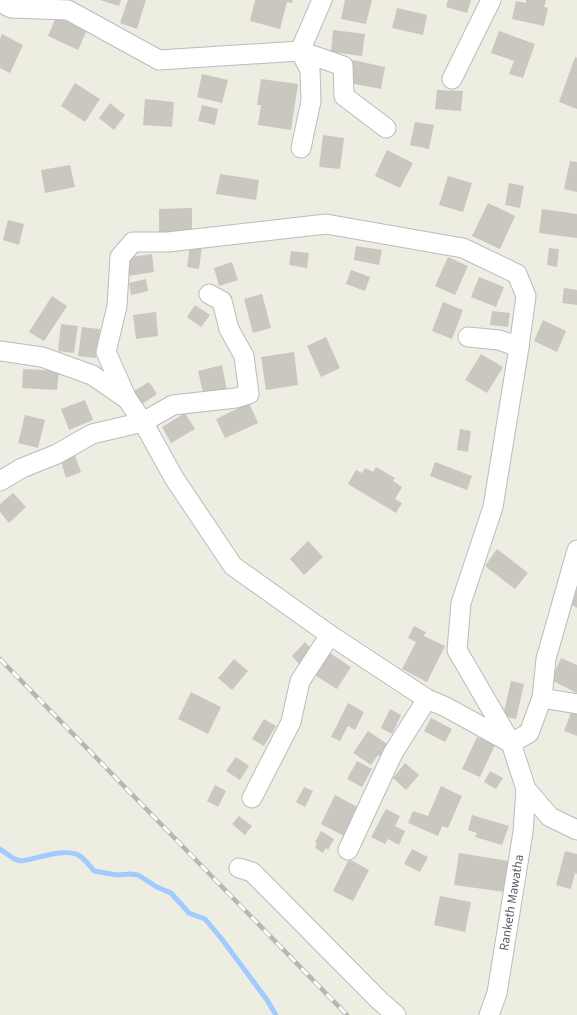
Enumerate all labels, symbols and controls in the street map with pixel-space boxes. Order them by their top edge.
street label: Ranketh Mawatha [495,853,528,952]

